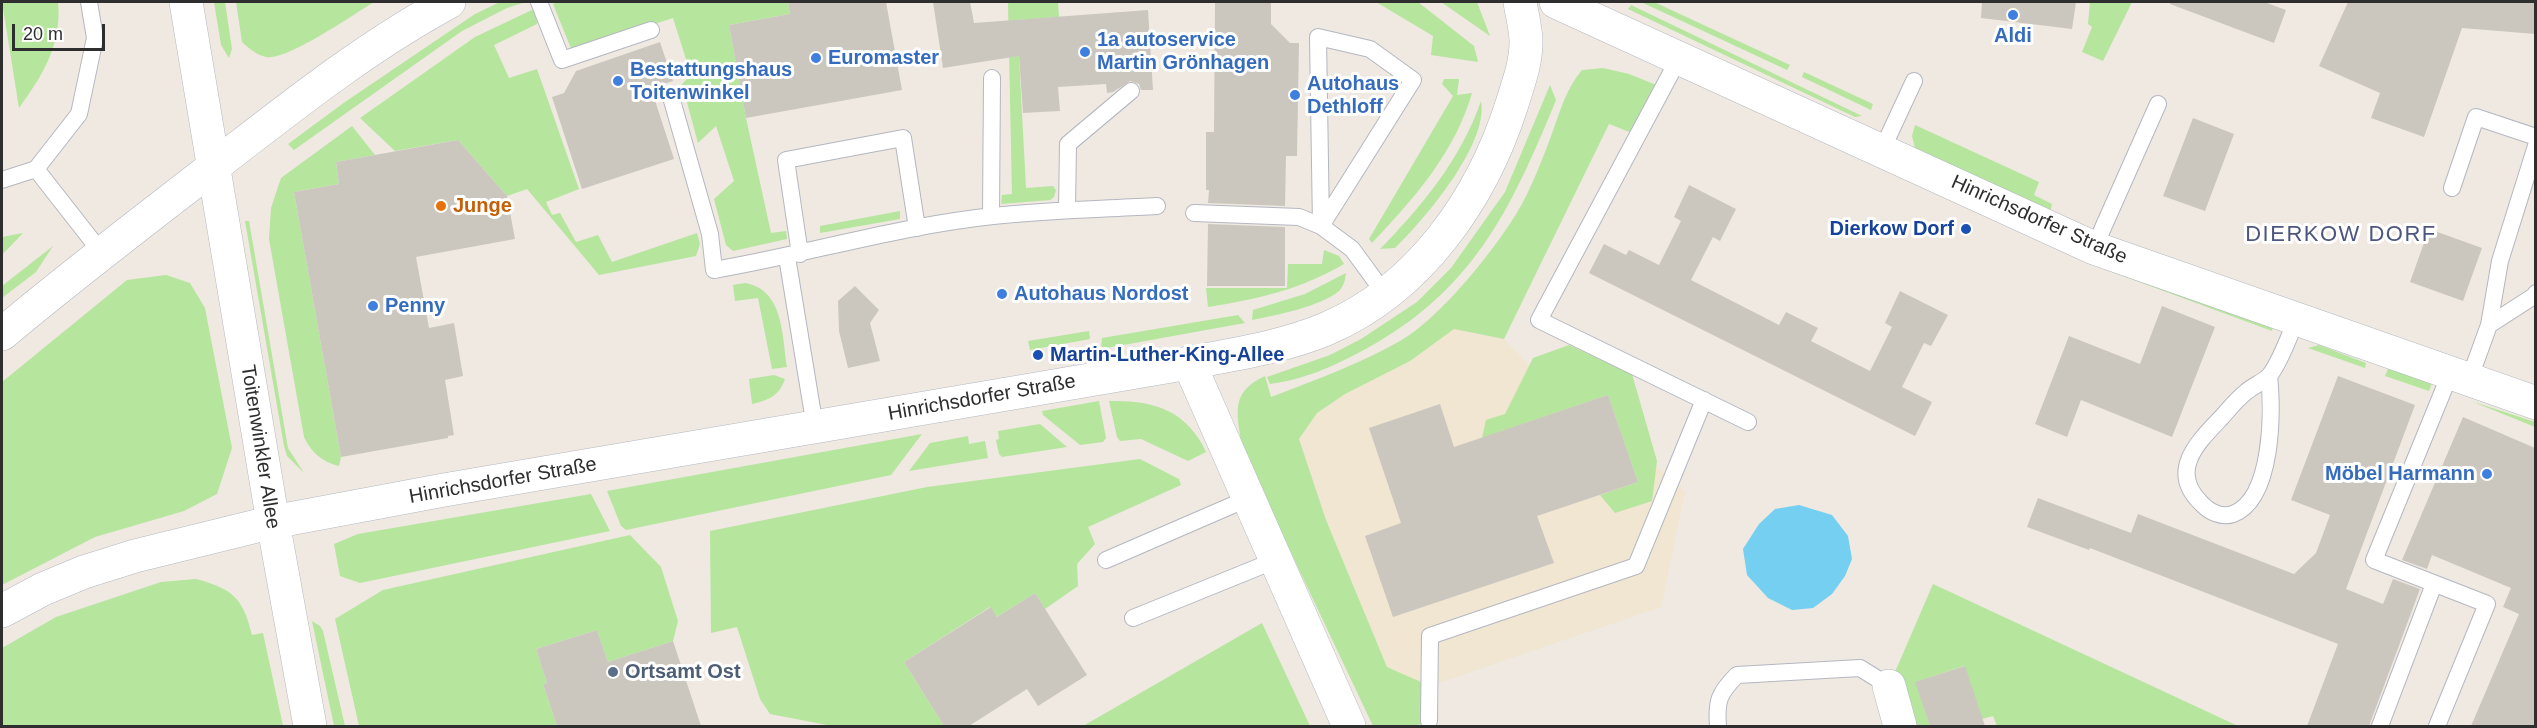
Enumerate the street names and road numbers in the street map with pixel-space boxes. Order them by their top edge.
street label: Hinrichsdorfer Straße [1947,170,2131,270]
street label: Toitenwinkler Allee [235,363,285,531]
street label: Hinrichsdorfer Straße [886,370,1078,426]
street label: Hinrichsdorfer Straße [407,453,599,509]

